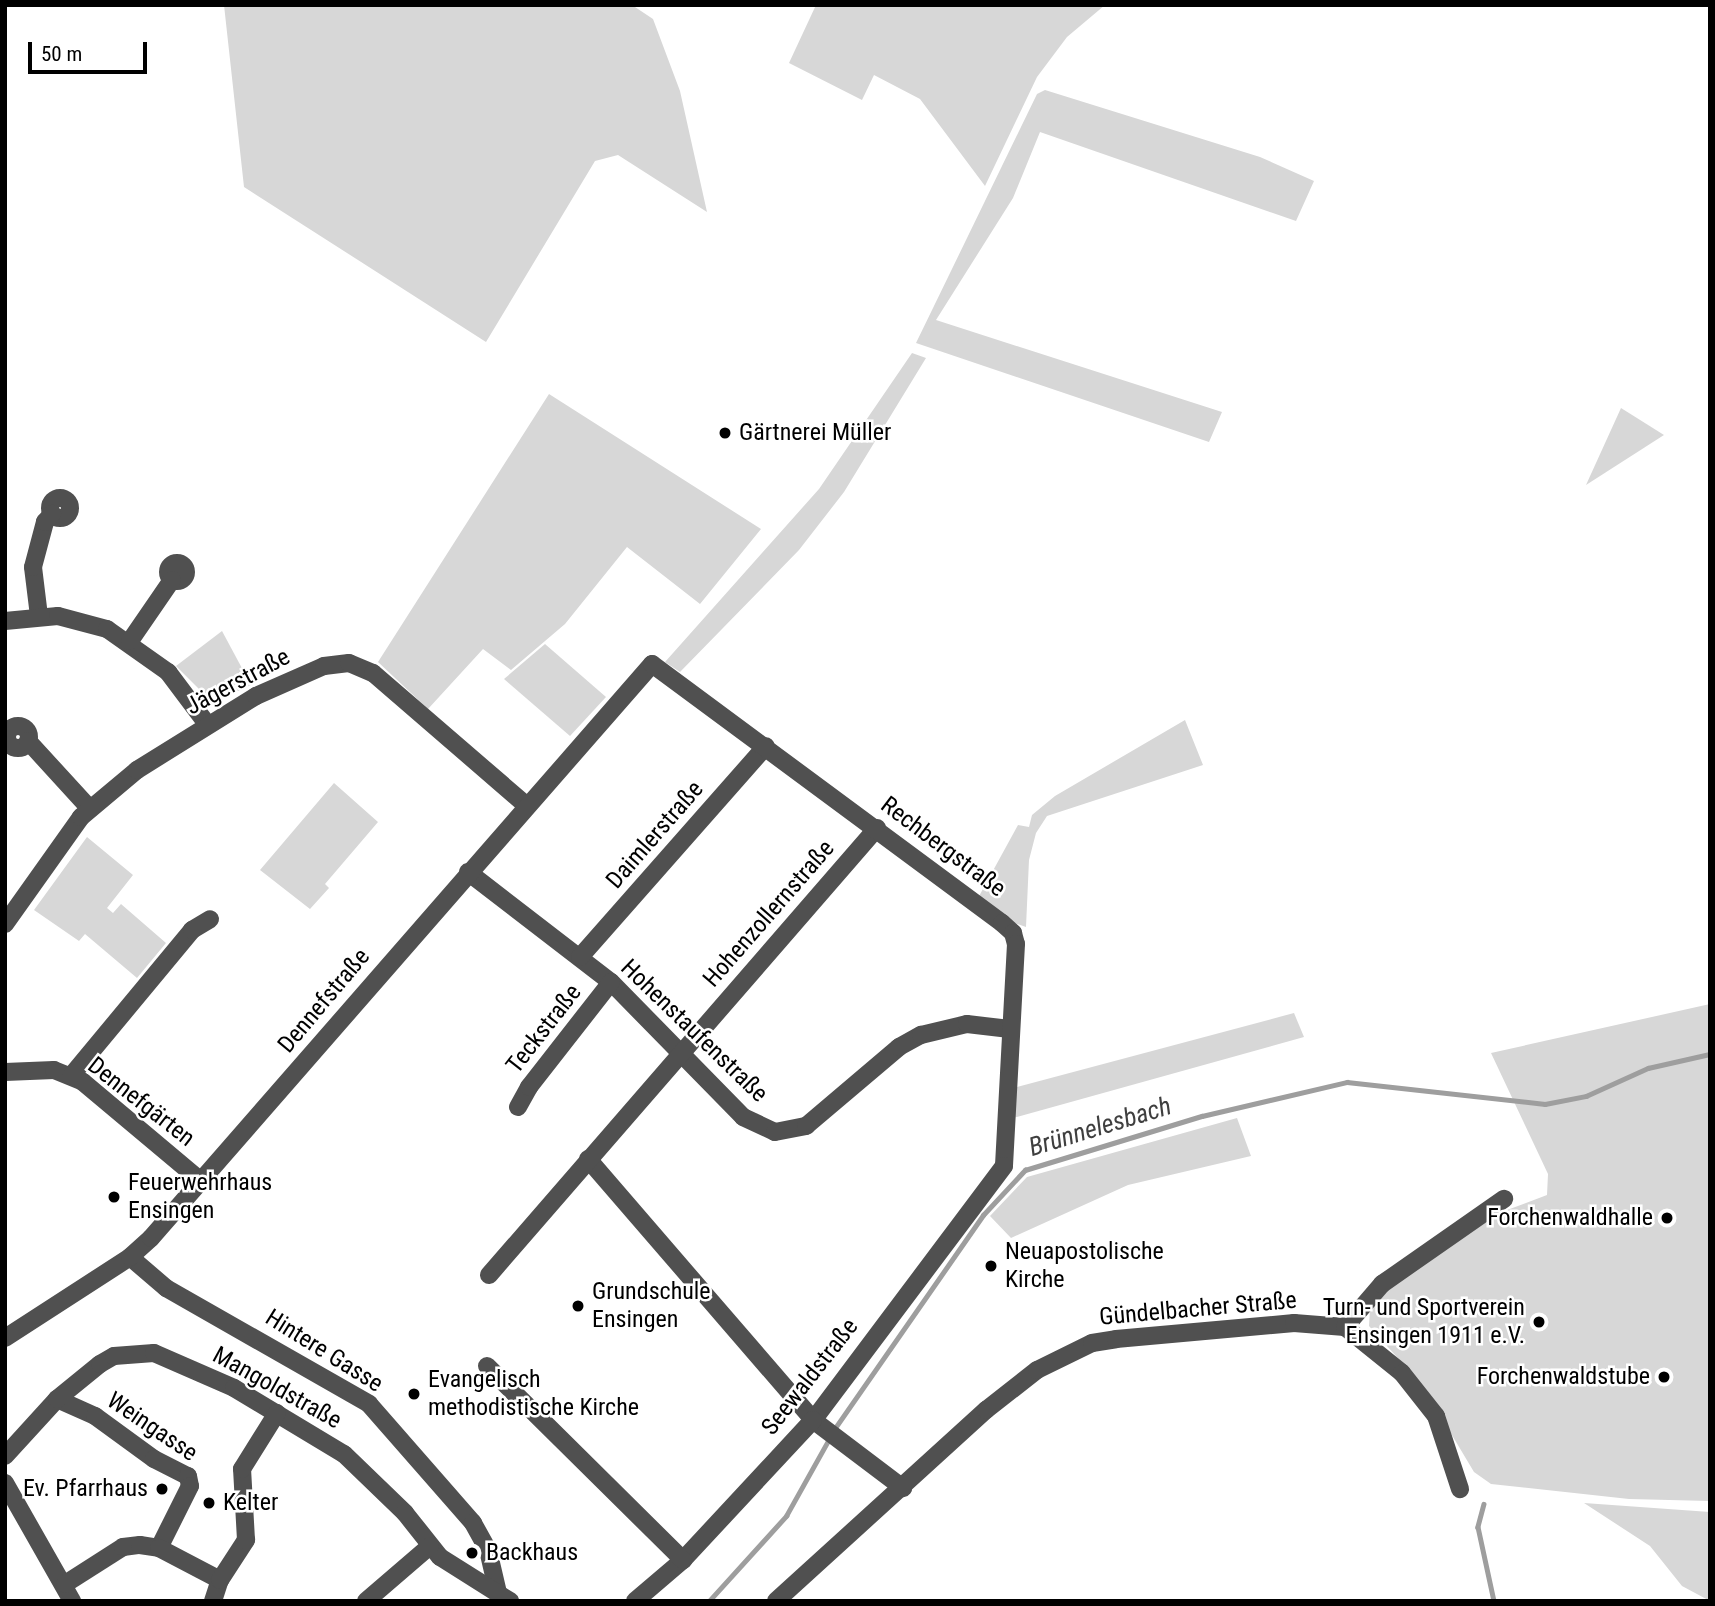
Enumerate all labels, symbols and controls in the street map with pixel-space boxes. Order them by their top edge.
scale bar [32,28,150,72]
text: 50 m [41,42,82,66]
place label: Gärtnerei Müller [739,419,891,447]
marker: Gärtnerei Müller [717,425,733,441]
street label: Jägerstraße [181,643,295,721]
street label: Daimlerstraße [601,775,709,895]
street label: Rechbergstraße [875,791,1011,903]
street label: Hohenzollernstraße [697,835,841,993]
street label: Dennefstraße [272,943,376,1059]
street label: Hohenstaufenstraße [615,954,773,1108]
street label: Teckstraße [500,979,588,1079]
street label: Dennefgärten [82,1051,200,1153]
water label: Brünnelesbach [1025,1091,1175,1163]
place label: Feuerwehrhaus Ensingen [128,1169,272,1225]
marker: Feuerwehrhaus Ensingen [106,1189,122,1205]
place label: Forchenwaldhalle [1487,1204,1653,1232]
marker: Forchenwaldhalle [1659,1210,1675,1226]
place label: Neuapostolische Kirche [1005,1238,1164,1294]
marker: Neuapostolische Kirche [983,1258,999,1274]
place label: Grundschule Ensingen [592,1278,711,1334]
street label: Gündelbacher Straße [1098,1286,1298,1332]
place label: Turn- und Sportverein Ensingen 1911 e.V. [1323,1294,1525,1350]
marker: Grundschule Ensingen [570,1298,586,1314]
street label: Hintere Gasse [260,1304,388,1398]
street label: Seewaldstraße [756,1313,864,1441]
marker: Turn- und Sportverein Ensingen 1911 e.V. [1531,1314,1547,1330]
street label: Mangoldstraße [208,1341,346,1435]
place label: Forchenwaldstube [1477,1363,1650,1391]
place label: Evangelisch methodistische Kirche [428,1366,639,1422]
marker: Forchenwaldstube [1656,1369,1672,1385]
street label: Weingasse [101,1386,203,1468]
marker: Evangelisch methodistische Kirche [406,1386,422,1402]
place label: Ev. Pfarrhaus [23,1475,148,1503]
marker: Ev. Pfarrhaus [154,1481,170,1497]
place label: Kelter [223,1489,278,1517]
marker: Kelter [201,1495,217,1511]
place label: Backhaus [486,1539,578,1567]
marker: Backhaus [464,1545,480,1561]

